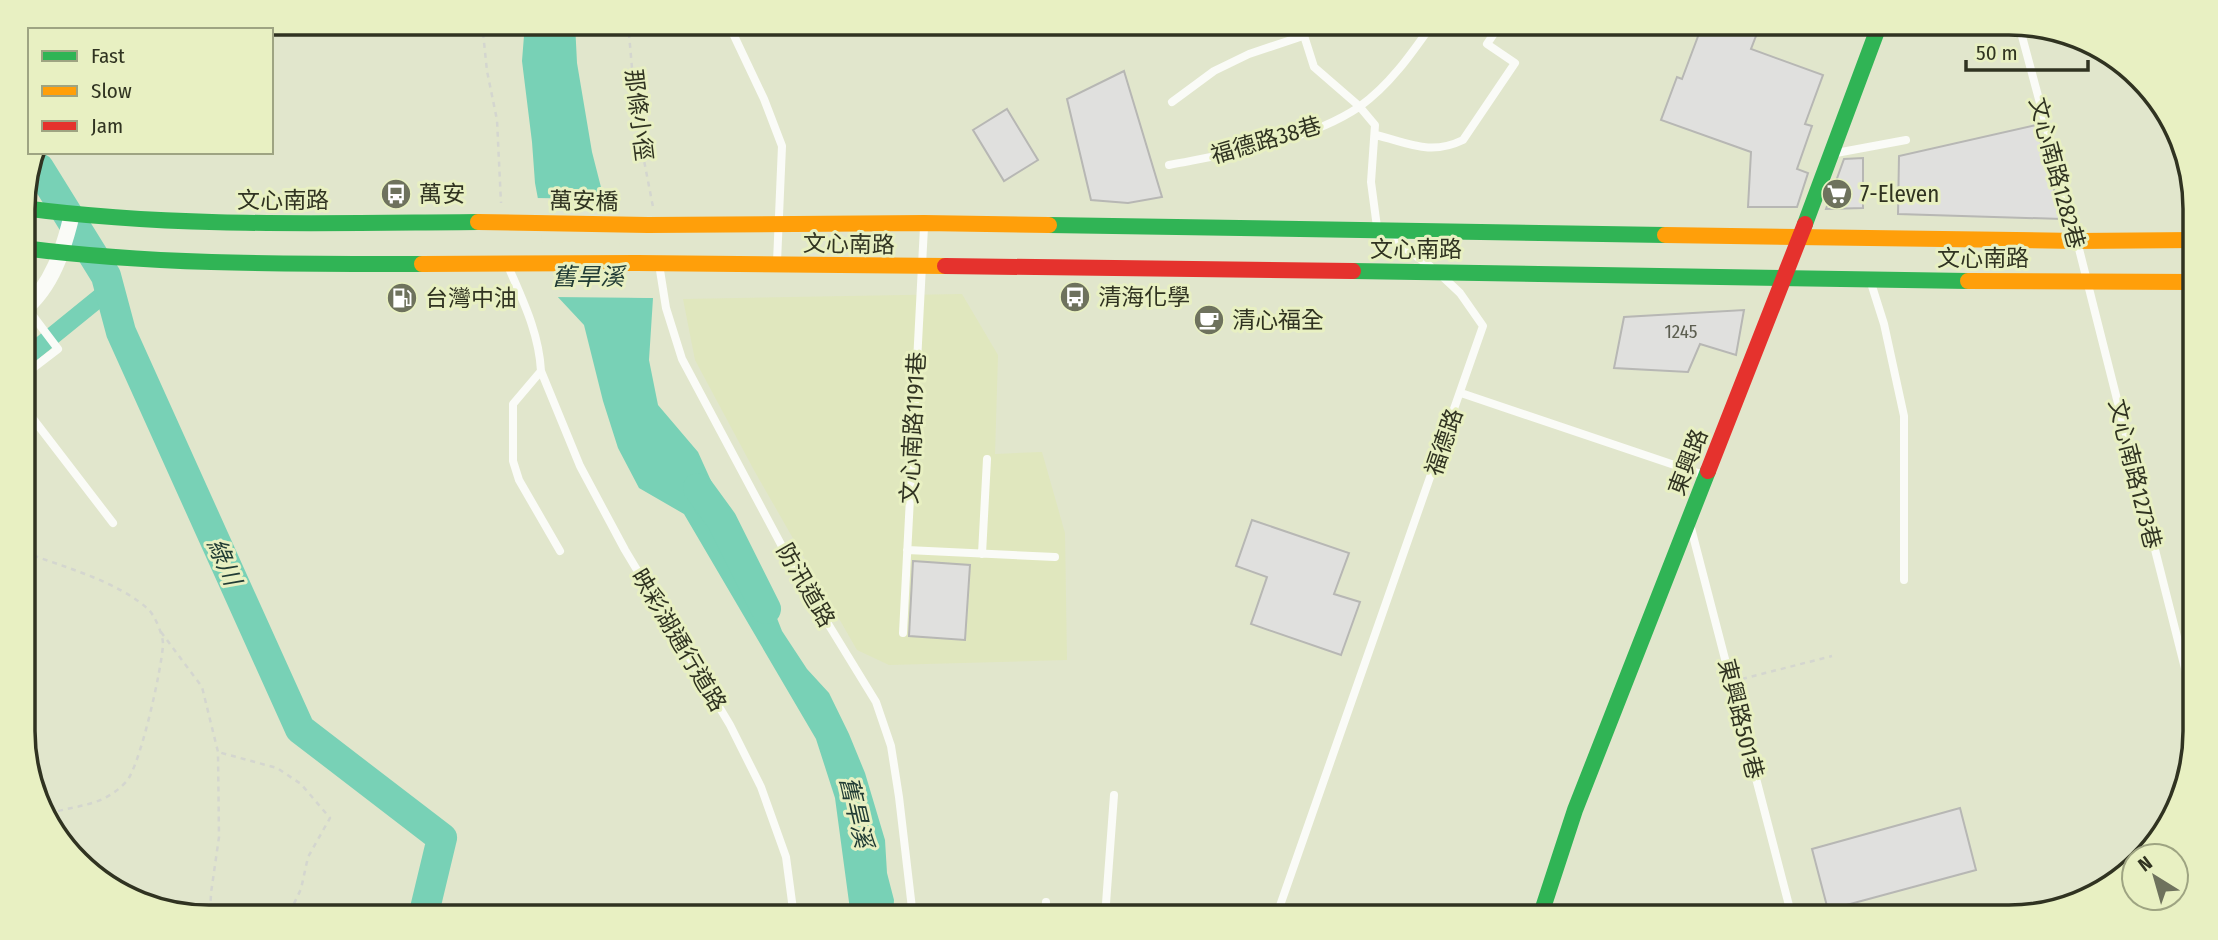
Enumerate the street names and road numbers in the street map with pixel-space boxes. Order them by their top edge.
street label: 那條小徑 [619,68,659,162]
street label: 文心南路1282巷 [2023,94,2091,252]
street label: 福德路38巷 [1207,111,1325,169]
street label: 文心南路 [237,186,329,214]
street label: 萬安橋 [549,186,619,216]
street label: 文心南路 [803,229,895,259]
street label: 文心南路 [1370,235,1462,263]
street label: 文心南路 [1937,244,2029,272]
street label: 文心南路1191巷 [895,351,931,505]
street label: 文心南路1273巷 [2103,396,2167,552]
street label: 福德路 [1420,405,1468,479]
street label: 東興路 [1663,425,1713,499]
street label: 防汛道路 [771,538,841,632]
street label: 映彩湖通行道路 [626,564,732,716]
street label: 東興路501巷 [1713,656,1769,782]

